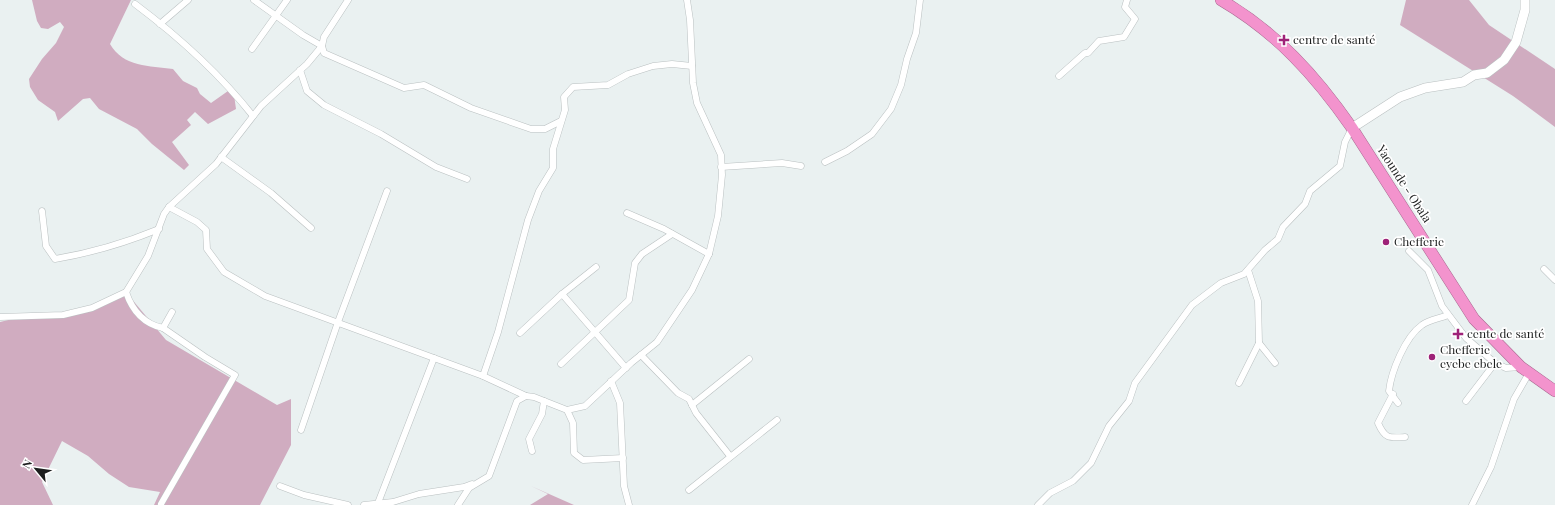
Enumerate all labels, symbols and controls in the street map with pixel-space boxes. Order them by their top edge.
place label: centre de santé [1293,31,1375,47]
marker: centre de santé [1278,34,1290,46]
street label: Yaounde - Obala [1373,141,1436,225]
place label: Chefferie [1394,233,1444,249]
marker: Chefferie [1381,237,1391,247]
place label: cente de santé [1467,325,1544,341]
marker: cente de santé [1452,328,1464,340]
place label: Chefferie eyebe ebele [1440,341,1502,371]
marker: Chefferie eyebe ebele [1427,352,1437,362]
north arrow [16,449,56,489]
text: N [18,457,35,471]

